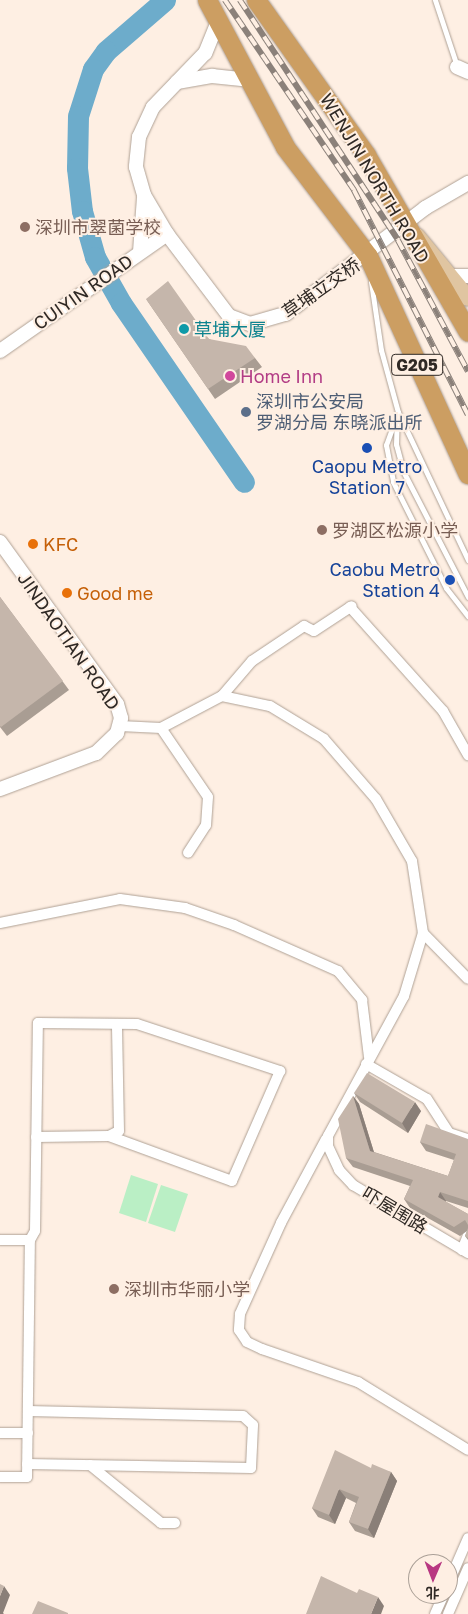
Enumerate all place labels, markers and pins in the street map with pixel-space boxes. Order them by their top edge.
place label: 深圳市翠菌学校 [35,216,161,238]
marker: 深圳市翠菌学校 [19,221,31,233]
place label: 草埔大厦 [194,318,266,340]
marker: 草埔大厦 [178,323,190,335]
place label: Home Inn [240,365,323,387]
marker: Home Inn [224,370,236,382]
place label: 深圳市公安局 罗湖分局 东晓派出所 [256,391,422,434]
marker: 深圳市公安局 罗湖分局 东晓派出所 [240,406,252,418]
marker: Caopu Metro Station 7 [361,442,373,454]
place label: Caopu Metro Station 7 [312,456,422,498]
place label: 罗湖区松源小学 [332,519,458,541]
marker: 罗湖区松源小学 [316,524,328,536]
place label: KFC [43,533,78,555]
marker: KFC [27,538,39,550]
place label: Caobu Metro Station 4 [330,559,440,602]
marker: Caobu Metro Station 4 [444,574,456,586]
place label: Good me [77,582,153,604]
marker: Good me [61,587,73,599]
place label: 深圳市华丽小学 [124,1278,250,1300]
marker: 深圳市华丽小学 [108,1283,120,1295]

